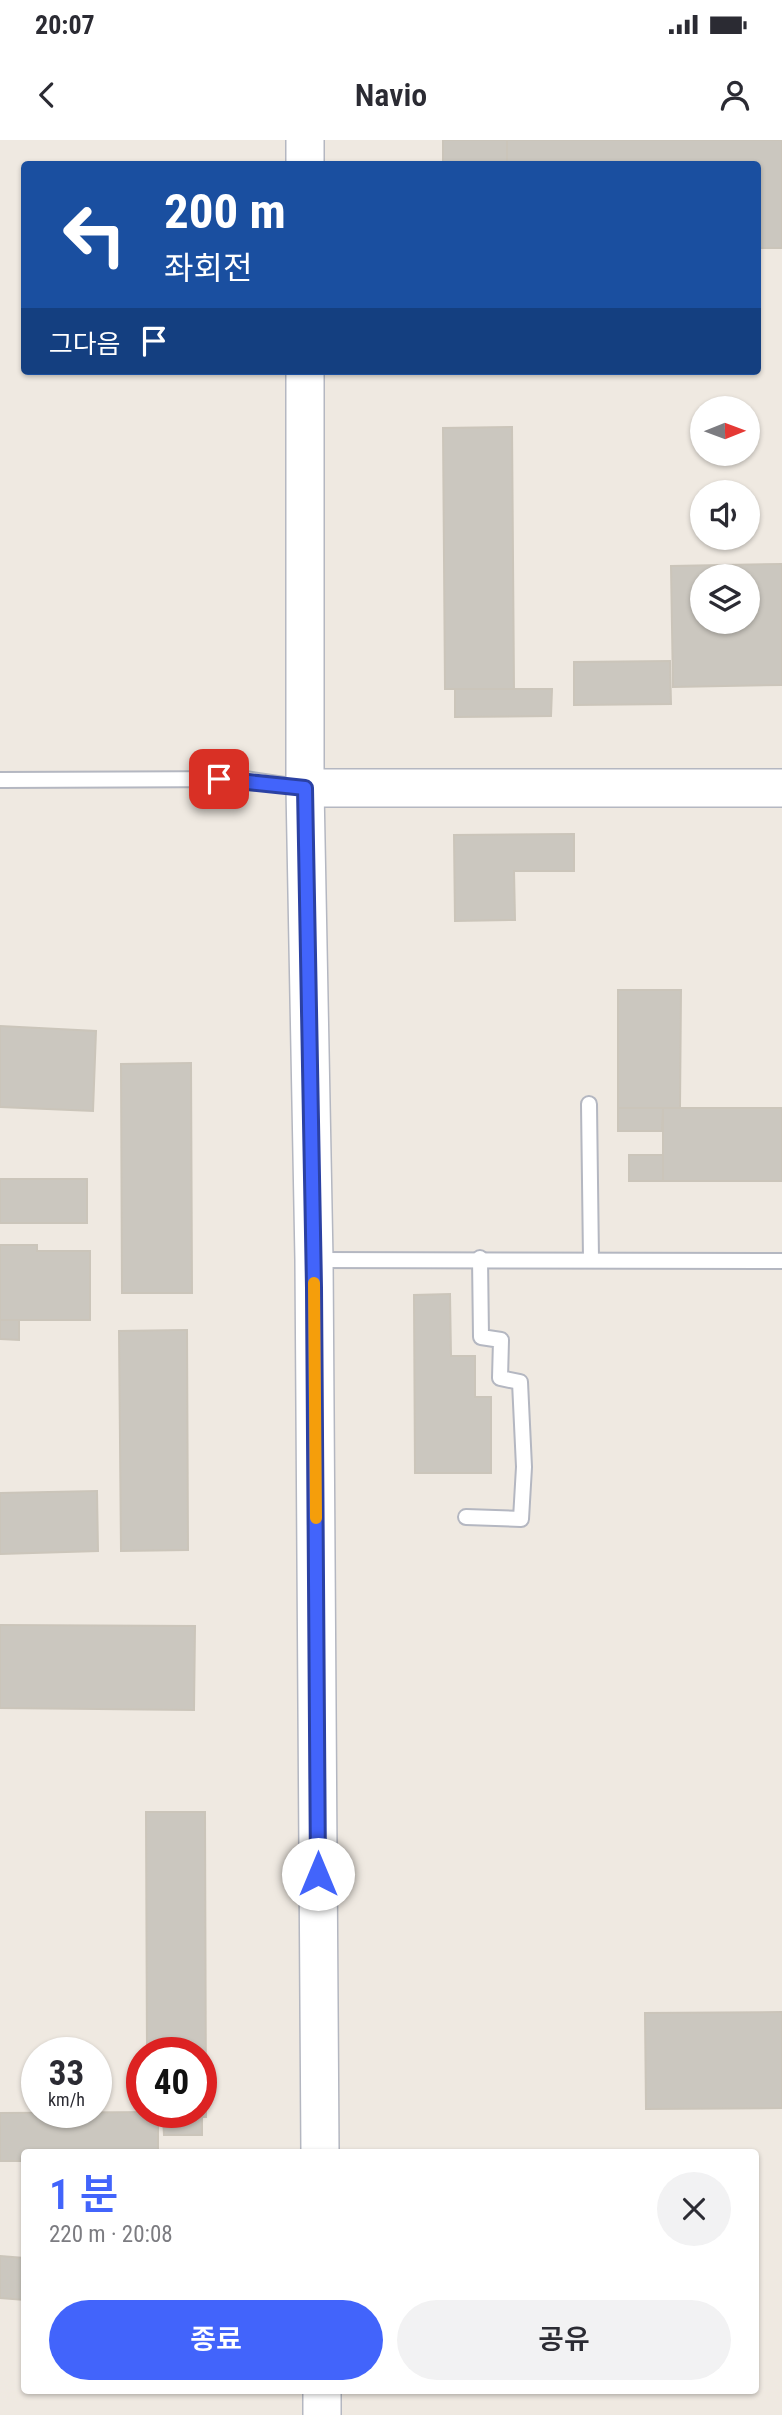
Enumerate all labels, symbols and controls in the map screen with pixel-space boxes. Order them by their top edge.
text: 20:07 [35,10,95,40]
icon: back [28,76,66,114]
text: Navio [355,76,427,114]
icon: person [716,76,754,114]
text: 200 m [164,183,286,240]
icon: left [49,189,140,280]
text: 좌회전 [164,249,252,287]
icon: arrive [135,322,173,360]
text: 그다음 [49,329,121,359]
north arrow [690,396,760,466]
map controls [690,396,760,634]
button: sound [690,480,760,550]
button: layers [690,564,760,634]
pin [189,749,249,809]
icon: arrive [200,760,238,798]
position arrow [281,1837,355,1911]
speed limit sign: 40 [126,2037,217,2128]
text: 33 [49,2053,84,2094]
text: km/h [48,2089,85,2110]
text: 1 분 [49,2170,118,2219]
button: close [657,2172,731,2246]
text: 220 m · 20:08 [49,2221,173,2248]
button: 종료 [49,2300,383,2380]
button: 공유 [397,2300,731,2380]

